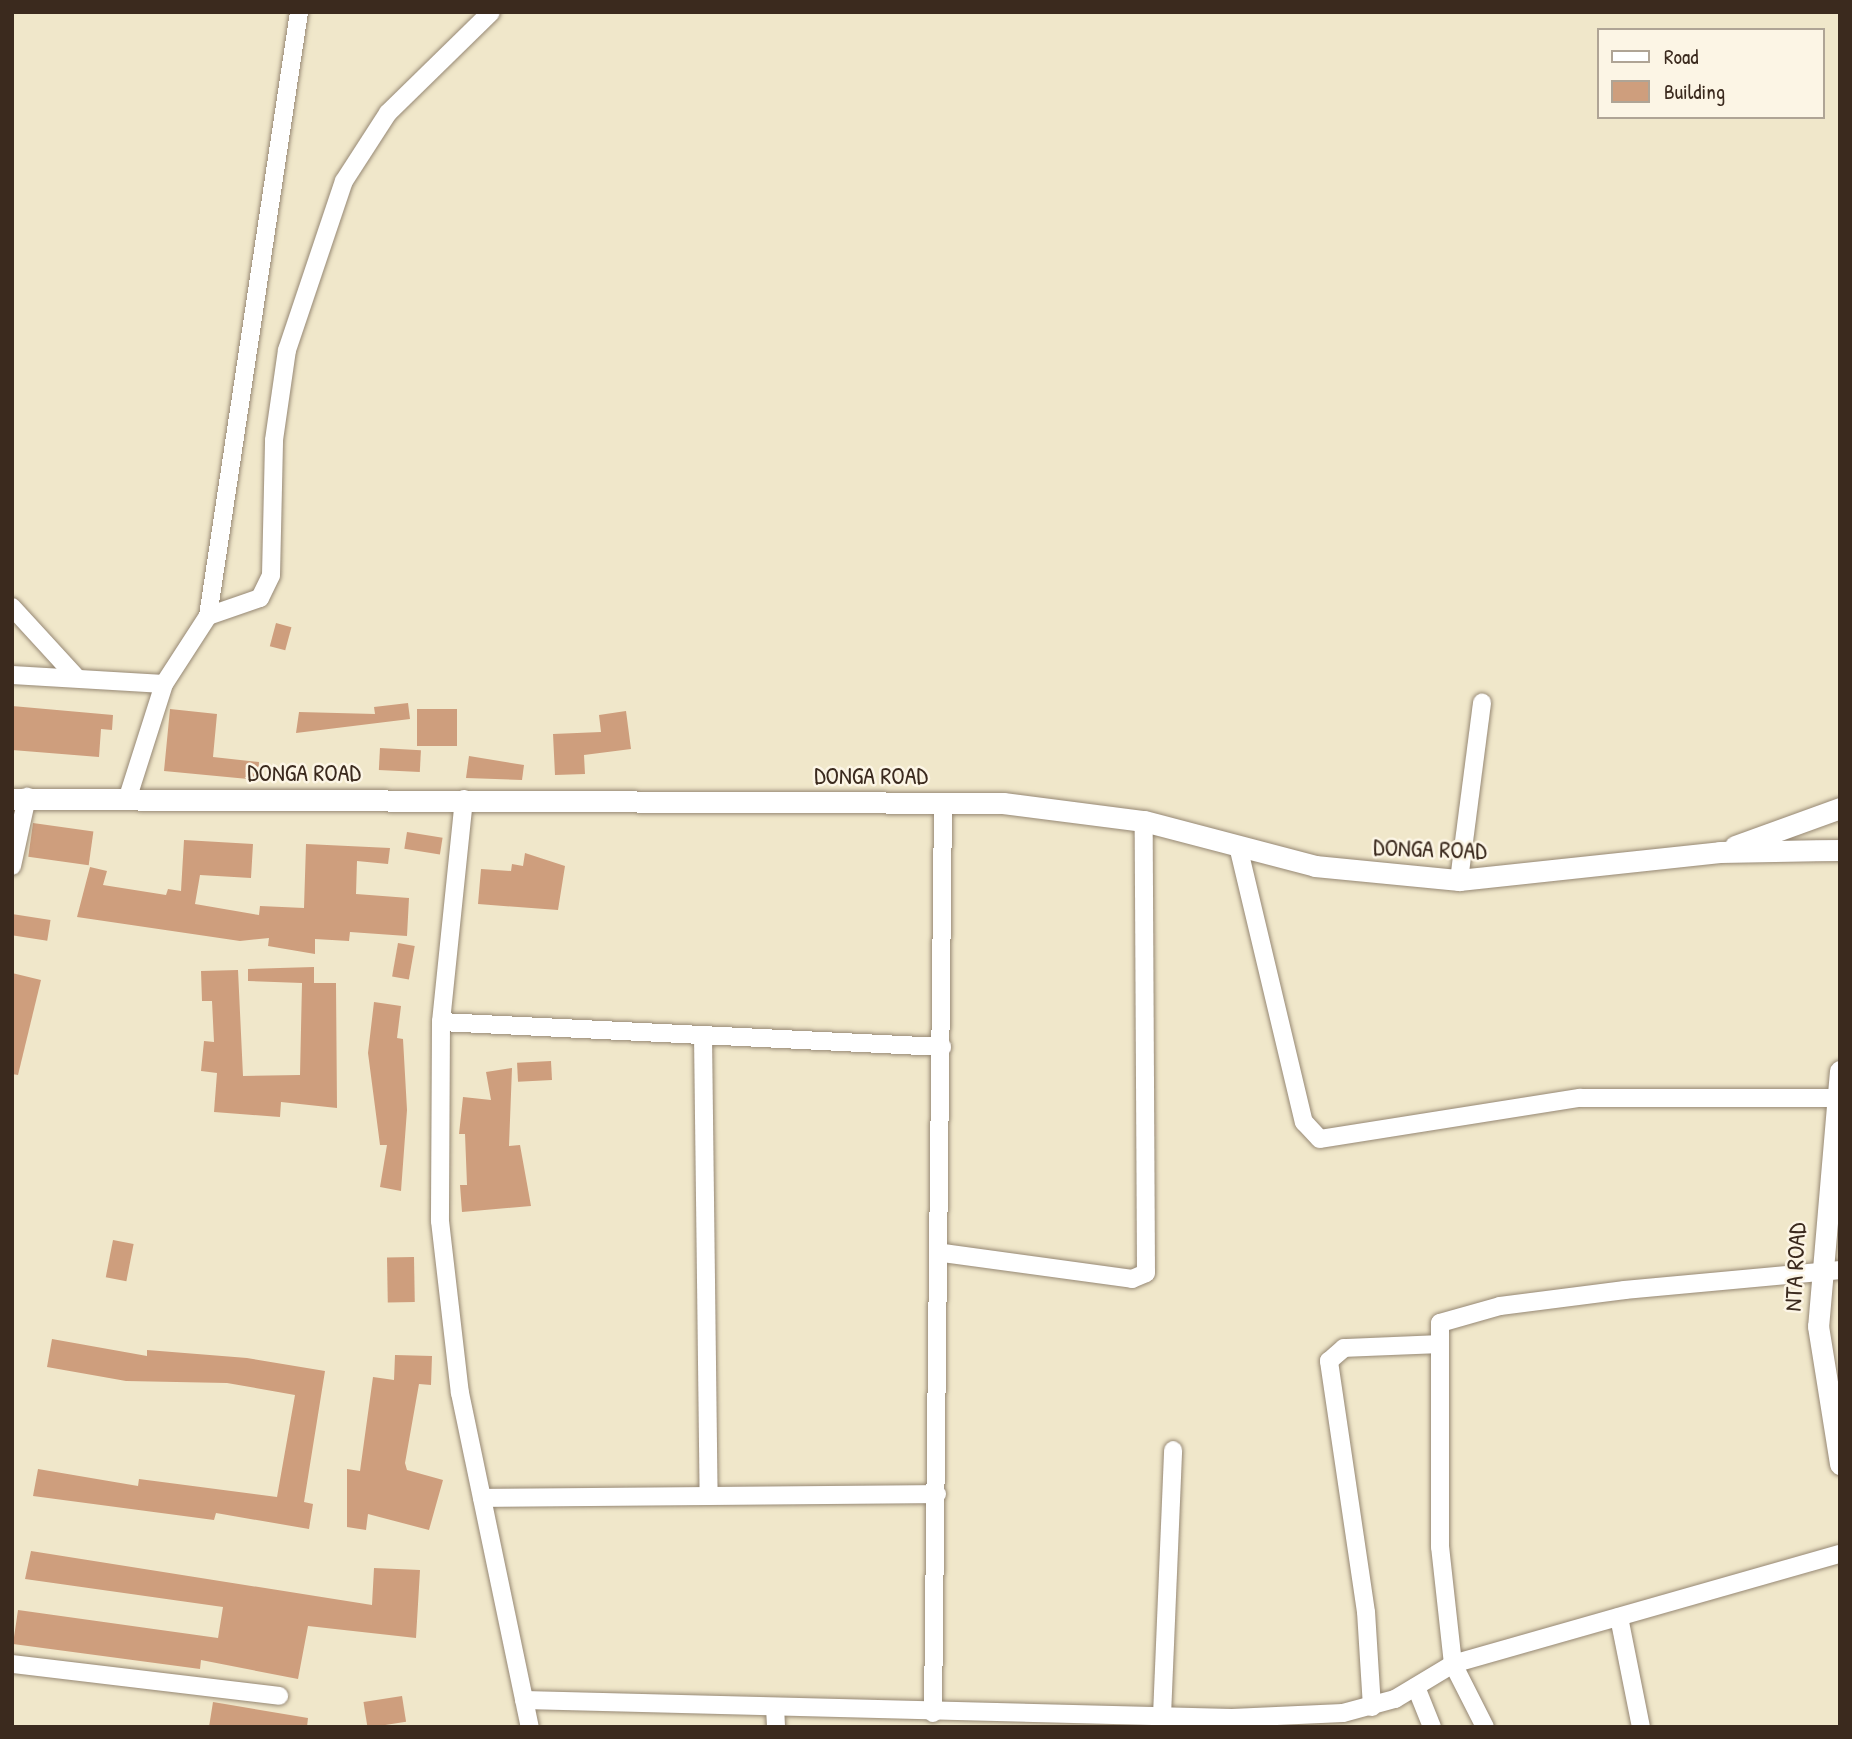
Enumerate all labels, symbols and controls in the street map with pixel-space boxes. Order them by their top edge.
legend [1596,28,1824,119]
text: Road [1664,42,1698,71]
text: Building [1664,77,1725,106]
street label: DONGA ROAD [247,759,361,787]
street label: DONGA ROAD [814,762,928,790]
street label: DONGA ROAD [1373,833,1487,865]
street label: NTA ROAD [1778,1222,1812,1312]

